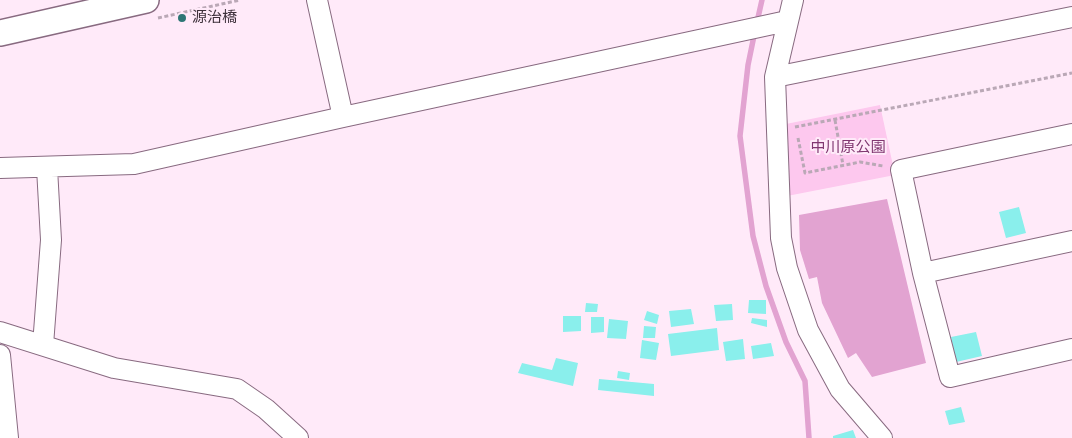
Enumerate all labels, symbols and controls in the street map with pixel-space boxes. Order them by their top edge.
place label: 源治橋 [192,9,237,27]
marker: 源治橋 [176,12,188,24]
park label: 中川原公園 [811,139,885,157]

